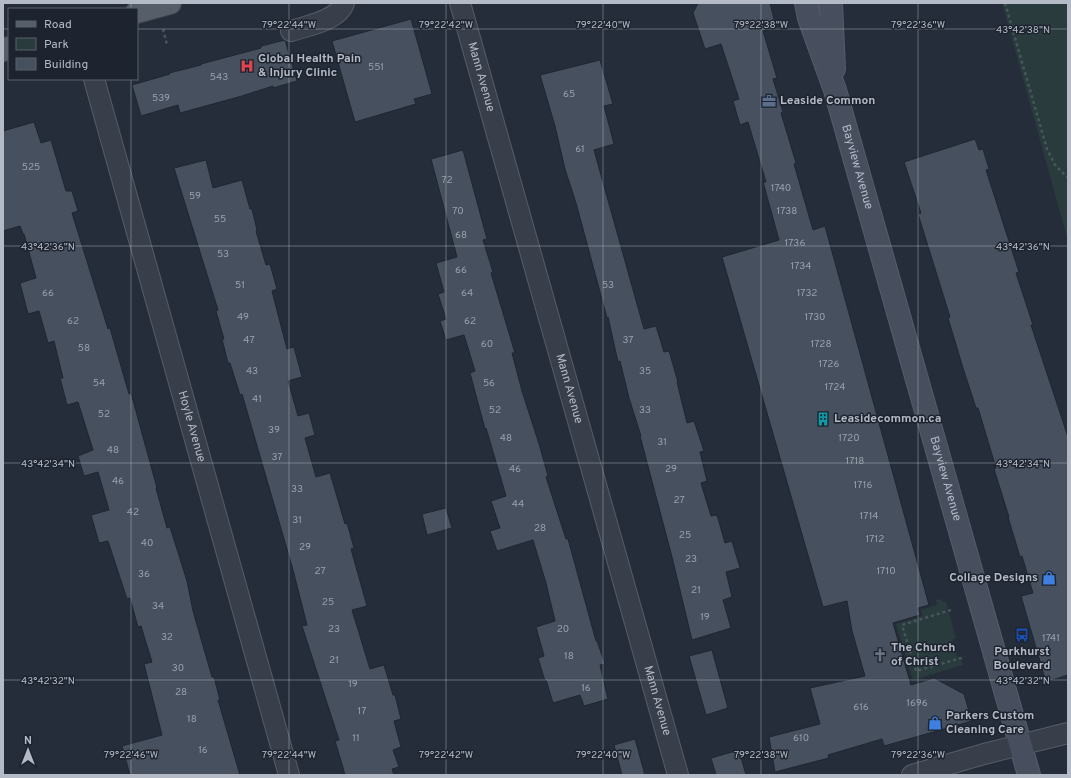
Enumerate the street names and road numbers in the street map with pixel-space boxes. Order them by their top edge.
street label: Mann Avenue [463,40,498,114]
street label: Bayview Avenue [837,123,876,211]
street label: Mann Avenue [551,352,586,426]
street label: Hoyle Avenue [174,389,209,464]
street label: Bayview Avenue [925,435,965,523]
street label: Mann Avenue [640,664,675,738]

